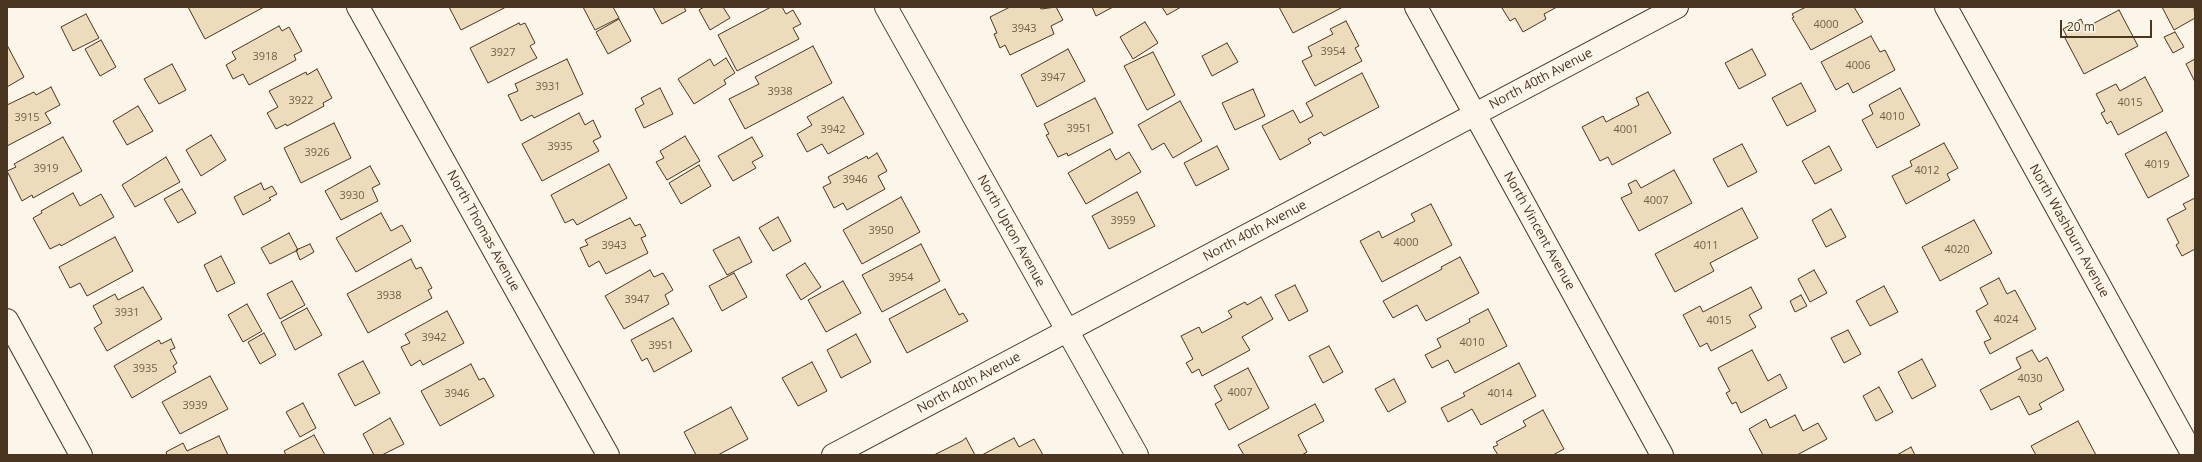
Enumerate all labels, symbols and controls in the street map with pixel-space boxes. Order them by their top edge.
scale bar [2062,12,2154,38]
house number: 4000 [1813,18,1839,32]
text: 20 m [2067,18,2095,35]
house number: 3943 [1011,22,1037,36]
house number: 3954 [1320,45,1346,59]
street label: North 40th Avenue [1487,45,1595,113]
house number: 3927 [490,46,516,60]
house number: 3918 [252,50,278,64]
house number: 4006 [1845,59,1871,73]
house number: 3947 [1040,71,1066,85]
house number: 3931 [535,80,561,94]
house number: 3938 [767,85,793,99]
house number: 3922 [288,94,314,108]
house number: 4015 [2117,96,2143,110]
house number: 4010 [1879,110,1905,124]
house number: 3915 [14,111,40,125]
house number: 3951 [1066,122,1092,136]
house number: 3942 [820,123,846,137]
house number: 4001 [1613,123,1639,137]
house number: 3935 [547,140,573,154]
house number: 3926 [304,146,330,160]
house number: 4019 [2144,158,2170,172]
house number: 3919 [33,162,59,176]
street label: North Washburn Avenue [2026,162,2112,300]
house number: 4012 [1914,164,1940,178]
street label: North Thomas Avenue [443,168,523,294]
street label: North Vincent Avenue [1500,169,1578,293]
street label: North Upton Avenue [974,172,1048,290]
house number: 3946 [842,173,868,187]
house number: 3930 [339,189,365,203]
house number: 4007 [1643,194,1669,208]
street label: North 40th Avenue [1201,197,1309,265]
house number: 3959 [1110,214,1136,228]
house number: 3950 [868,224,894,238]
house number: 4000 [1393,236,1419,250]
house number: 3943 [601,239,627,253]
house number: 4011 [1693,239,1719,253]
house number: 4020 [1944,243,1970,257]
house number: 3954 [888,271,914,285]
house number: 3938 [376,289,402,303]
house number: 3947 [624,293,650,307]
house number: 3931 [114,306,140,320]
house number: 4024 [1993,313,2019,327]
house number: 4015 [1706,314,1732,328]
house number: 3942 [421,331,447,345]
house number: 4010 [1459,336,1485,350]
house number: 3951 [648,339,674,353]
street label: North 40th Avenue [915,349,1023,417]
house number: 3935 [132,362,158,376]
house number: 4030 [2017,372,2043,386]
house number: 4007 [1227,386,1253,400]
house number: 3946 [444,387,470,401]
house number: 4014 [1487,387,1513,401]
house number: 3939 [182,399,208,413]

